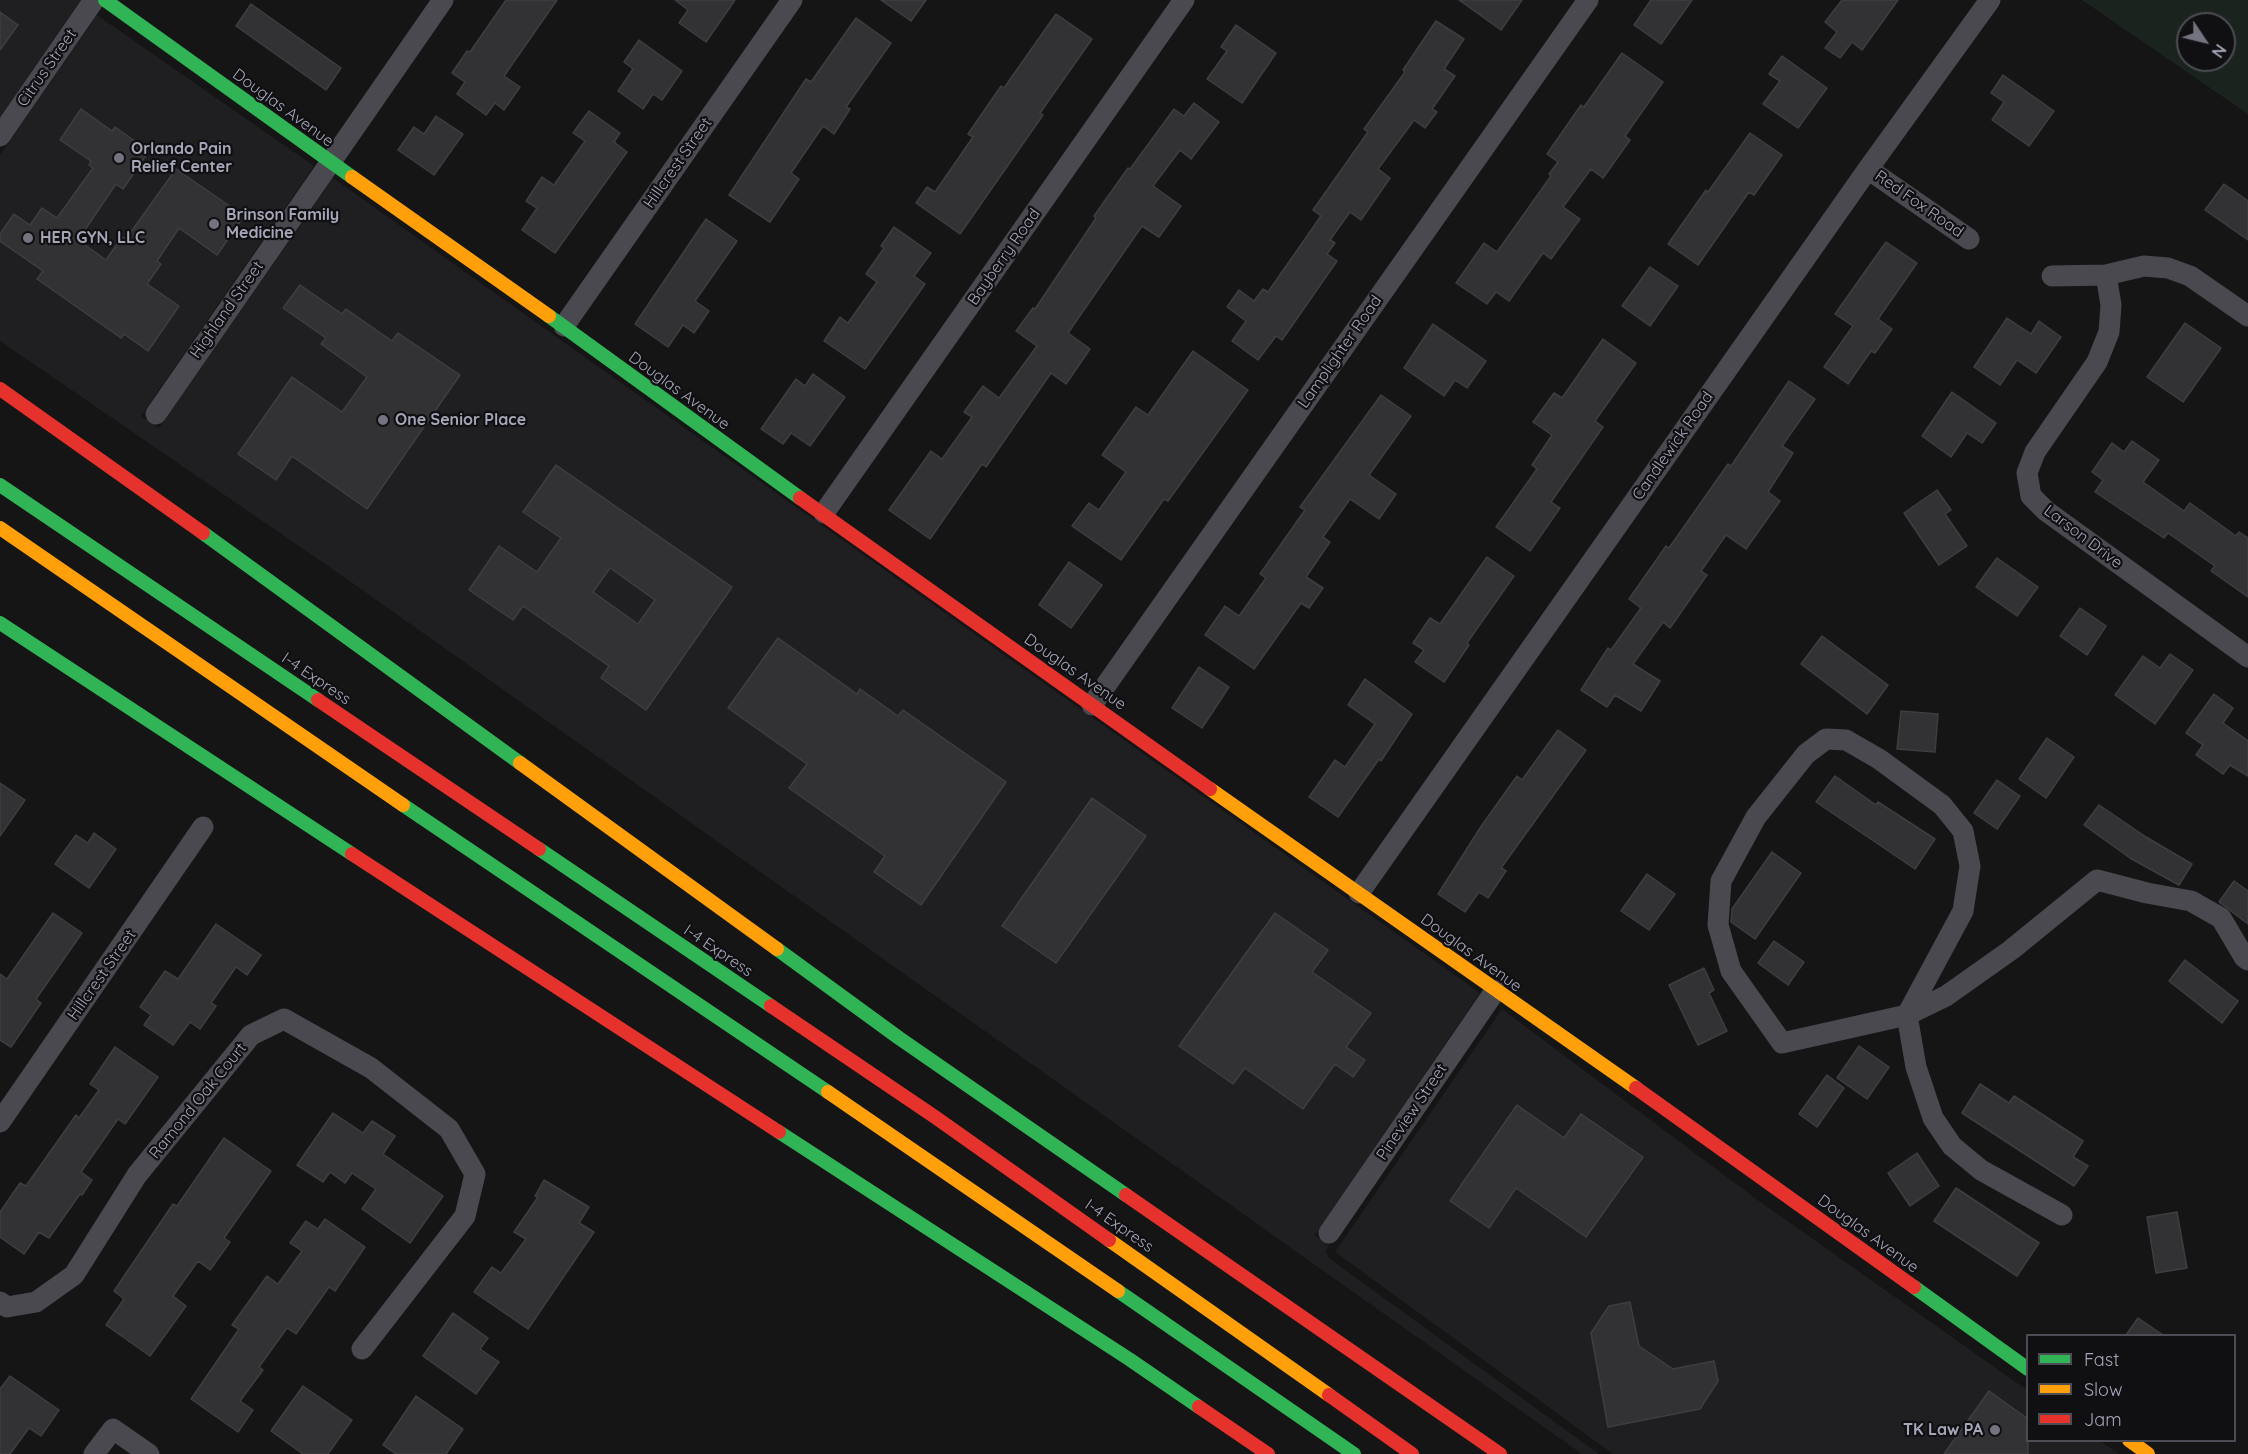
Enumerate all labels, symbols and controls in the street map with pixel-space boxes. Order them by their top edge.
north arrow [2176,12,2236,72]
street label: Citrus Street [13,26,81,110]
text: N [2208,41,2231,62]
street label: Douglas Avenue [229,65,337,151]
street label: Hillcrest Street [640,114,716,212]
place label: Orlando Pain Relief Center [131,139,232,177]
marker: Orlando Pain Relief Center [112,151,126,165]
street label: Red Fox Road [1871,166,1967,242]
place label: Brinson Family Medicine [226,205,339,243]
street label: Bayberry Road [964,205,1044,309]
marker: Brinson Family Medicine [207,217,221,231]
place label: HER GYN, LLC [40,228,145,248]
marker: HER GYN, LLC [21,231,35,245]
street label: Highland Street [186,258,268,362]
street label: Lamplighter Road [1294,292,1386,412]
street label: Douglas Avenue [625,348,733,434]
street label: Candlewick Road [1628,388,1718,504]
place label: One Senior Place [395,410,526,430]
marker: One Senior Place [376,413,390,427]
street label: Larson Drive [2040,501,2126,573]
street label: Douglas Avenue [1020,630,1130,714]
street label: I-4 Express [278,649,354,709]
street label: Douglas Avenue [1417,910,1525,996]
street label: I-4 Express [680,921,756,981]
street label: Hillcrest Street [64,926,140,1024]
street label: Ramond Oak Court [145,1039,251,1163]
street label: Pineview Street [1373,1060,1451,1164]
street label: Douglas Avenue [1814,1191,1922,1277]
street label: I-4 Express [1081,1195,1157,1257]
legend [2026,1334,2236,1442]
text: Fast [2084,1348,2119,1371]
text: Slow [2084,1378,2122,1401]
text: Jam [2084,1408,2122,1431]
place label: TK Law PA [1903,1420,1983,1440]
marker: TK Law PA [1988,1423,2002,1437]

